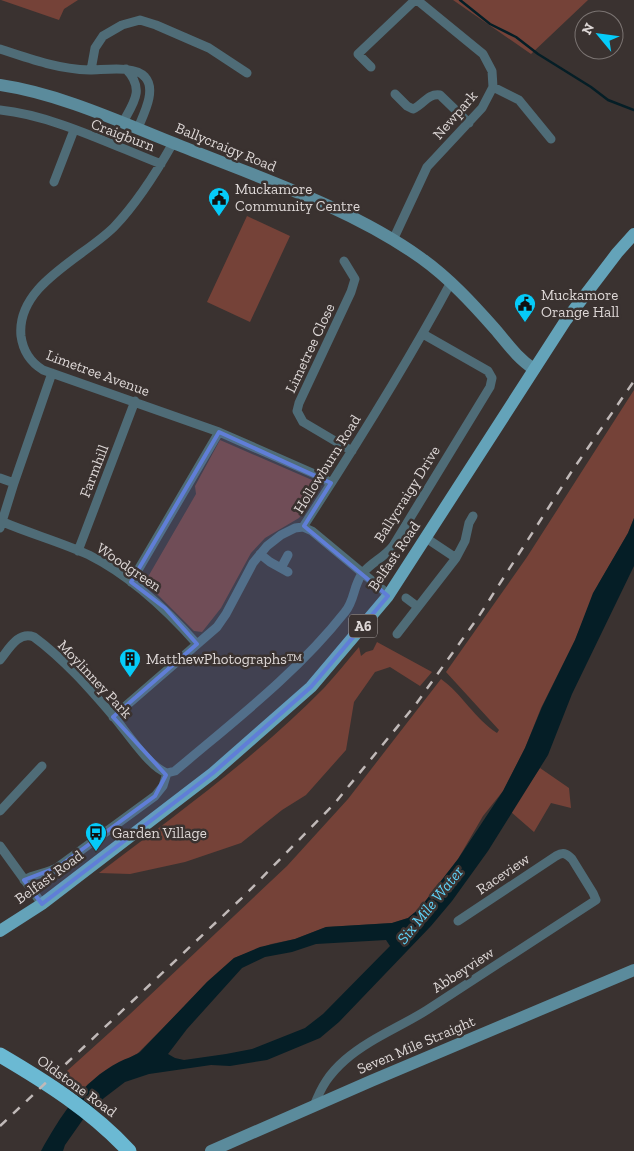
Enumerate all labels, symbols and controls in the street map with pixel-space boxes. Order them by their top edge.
north arrow [574,10,624,60]
text: N [578,20,598,38]
street label: Newpark [429,87,481,143]
street label: Craigburn [89,115,158,156]
street label: Ballycraigy Road [173,119,280,176]
place label: Muckamore Community Centre [235,180,360,215]
public building icon: Muckamore Community Centre [207,186,231,217]
place label: Muckamore Orange Hall [541,286,619,321]
public building icon: Muckamore Orange Hall [513,292,537,323]
street label: Limetree Close [281,300,339,396]
street label: Limetree Avenue [44,346,152,400]
street label: Hollowburn Road [290,411,365,517]
street label: Farmhill [76,442,112,500]
street label: Ballycraigy Drive [370,442,444,546]
street label: Belfast Road [364,517,424,594]
street label: Woodgreen [93,539,165,595]
road number: A6 [349,614,377,638]
street label: Moylinney Park [54,636,136,722]
building icon: MatthewPhotographs™ [118,647,142,678]
place label: MatthewPhotographs™ [146,650,303,668]
bus stop icon: Garden Village [84,821,108,852]
place label: Garden Village [112,824,207,842]
street label: Belfast Road [11,846,87,908]
street label: Raceview [473,849,534,898]
water label: Six Mile Water [393,862,467,948]
street label: Abbeyview [429,943,498,997]
street label: Seven Mile Straight [354,1012,478,1078]
street label: Oldstone Road [34,1051,121,1121]

